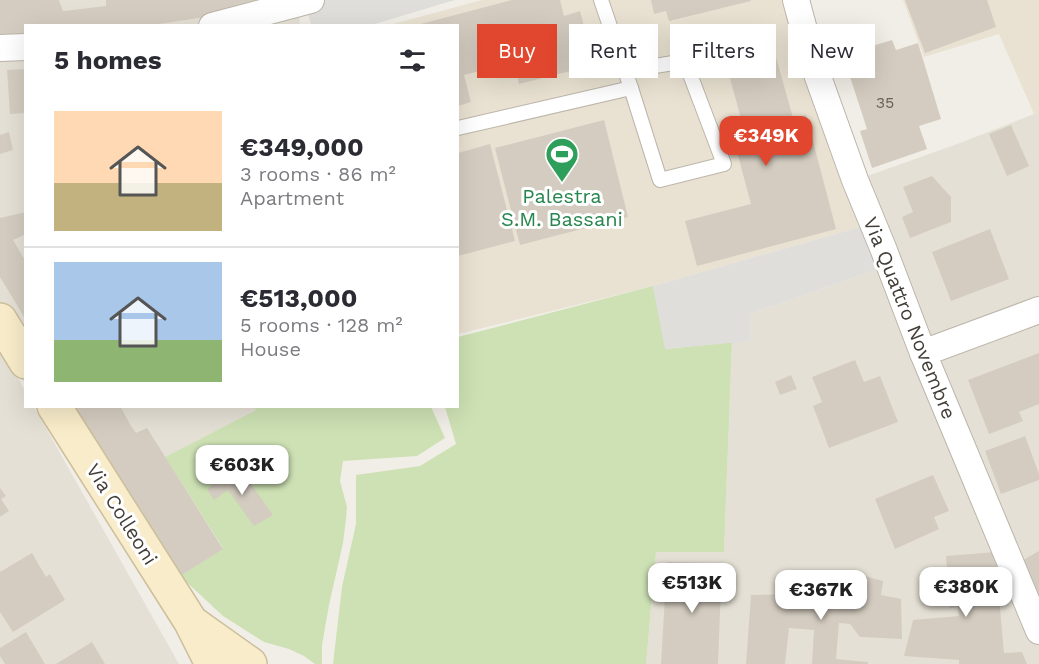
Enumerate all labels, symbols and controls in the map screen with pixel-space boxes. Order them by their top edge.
chip: Buy [477,24,557,78]
chip: Rent [569,24,658,78]
chip: Filters [670,24,776,78]
chip: New [788,24,875,78]
icon: filters [396,44,429,77]
text: 5 homes [54,45,162,75]
house number: 35 [876,93,894,112]
pin: €349K [724,116,808,167]
text: €349K [734,123,799,147]
text: €349,000 [240,132,364,162]
icon: home [102,135,174,207]
sports icon: Palestra S.M. Bassani [544,136,580,183]
text: 3 rooms · 86 m² [240,162,396,186]
place label: Palestra S.M. Bassani [501,184,623,231]
text: Apartment [240,186,344,210]
street label: Via Quattro Novembre [858,213,962,423]
text: €513,000 [240,283,358,313]
icon: home [102,286,174,358]
text: 5 rooms · 128 m² [240,313,403,337]
text: House [240,337,301,361]
pin: €603K [200,445,284,496]
text: €603K [210,452,274,476]
street label: Via Colleoni [81,459,163,569]
pin: €513K [650,563,734,614]
pin: €380K [924,567,1008,618]
text: €513K [662,570,722,594]
pin: €367K [779,570,863,621]
text: €380K [933,574,999,598]
text: €367K [789,577,853,601]

